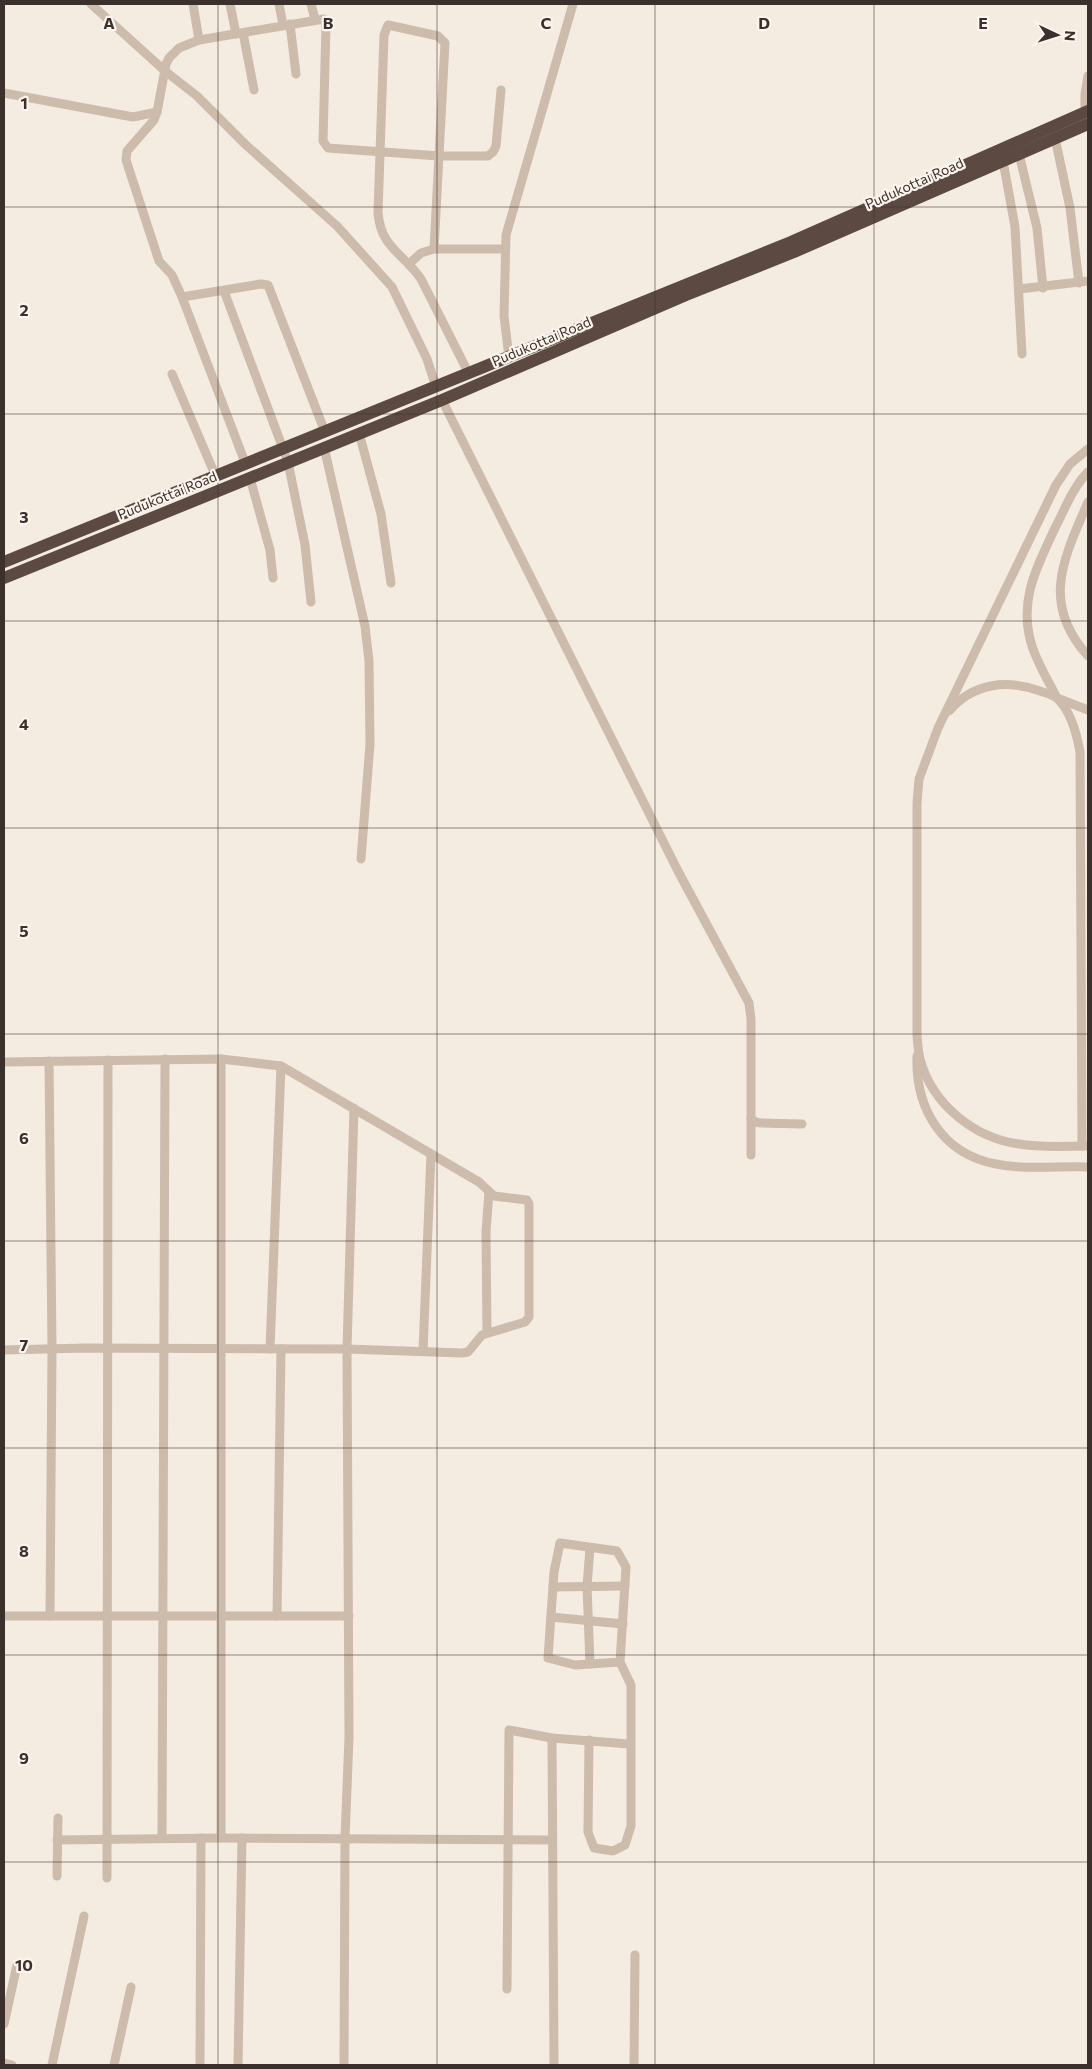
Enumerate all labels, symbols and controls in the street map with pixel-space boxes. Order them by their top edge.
north arrow [1032,10,1082,60]
text: A [103,13,115,32]
text: B [323,13,334,32]
text: C [541,13,552,32]
text: D [758,13,770,32]
text: E [978,13,988,32]
text: N [1062,30,1079,42]
text: 1 [20,93,28,112]
street label: Pudukottai Road [862,154,966,212]
text: 2 [19,300,29,319]
street label: Pudukottai Road [489,313,593,369]
street label: Pudukottai Road [115,467,219,523]
text: 3 [19,507,29,526]
text: 4 [19,714,29,733]
text: 5 [19,921,29,940]
text: 6 [19,1128,29,1147]
text: 7 [20,1335,29,1354]
text: 8 [19,1541,29,1560]
text: 9 [19,1748,29,1767]
text: 10 [15,1955,33,1974]

